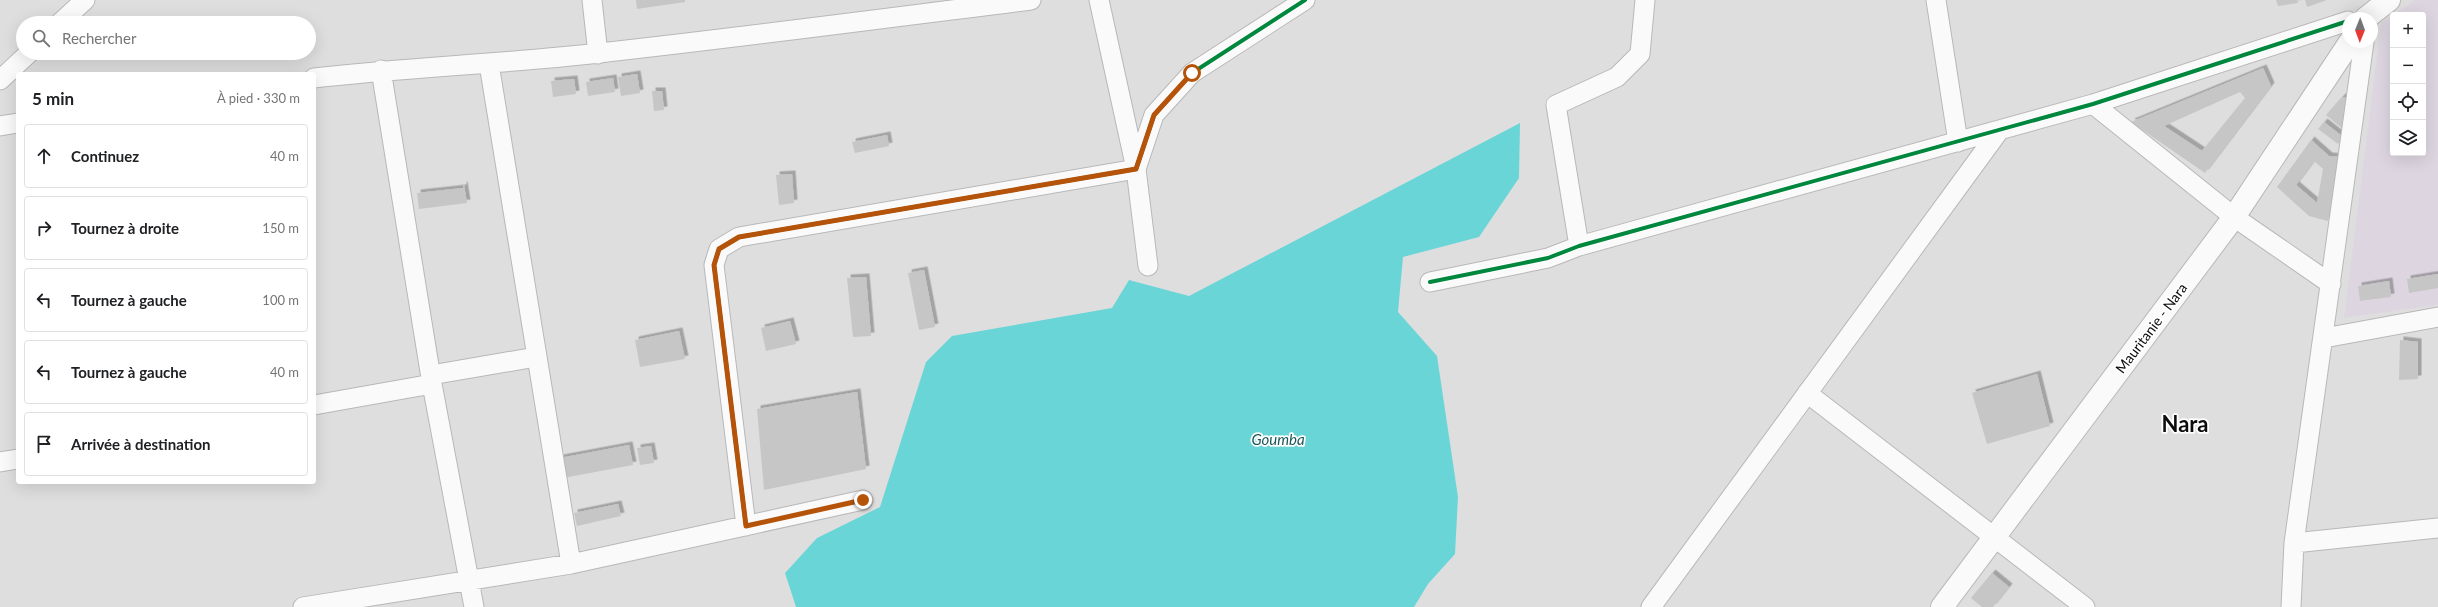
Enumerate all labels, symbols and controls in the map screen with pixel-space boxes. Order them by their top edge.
north arrow [2342,12,2378,48]
map controls [2390,12,2426,156]
button: + [2390,12,2426,48]
search box [16,16,316,60]
icon: search [30,27,52,49]
text: Rechercher [62,29,136,47]
button: − [2390,48,2426,84]
route start [1183,64,1201,82]
button: locate [2390,84,2426,120]
text: 5 min [32,88,74,109]
text: À pied · 330 m [217,90,300,106]
button: layers [2390,120,2426,156]
icon: ahead [33,145,55,167]
text: Continuez [71,147,139,165]
text: 40 m [270,148,299,164]
icon: right [33,217,55,239]
text: Tournez à droite [71,219,179,237]
text: 150 m [262,220,299,236]
street label: Mauritanie - Nara [2112,280,2190,376]
icon: left [33,289,55,311]
text: Tournez à gauche [71,291,187,309]
text: 100 m [262,292,299,308]
icon: left [33,361,55,383]
text: Tournez à gauche [71,363,187,381]
text: 40 m [270,364,299,380]
district label: Nara [2161,410,2209,437]
water label: Goumba [1251,430,1305,448]
icon: arrive [33,433,55,455]
text: Arrivée à destination [71,435,210,453]
route end [854,491,872,509]

